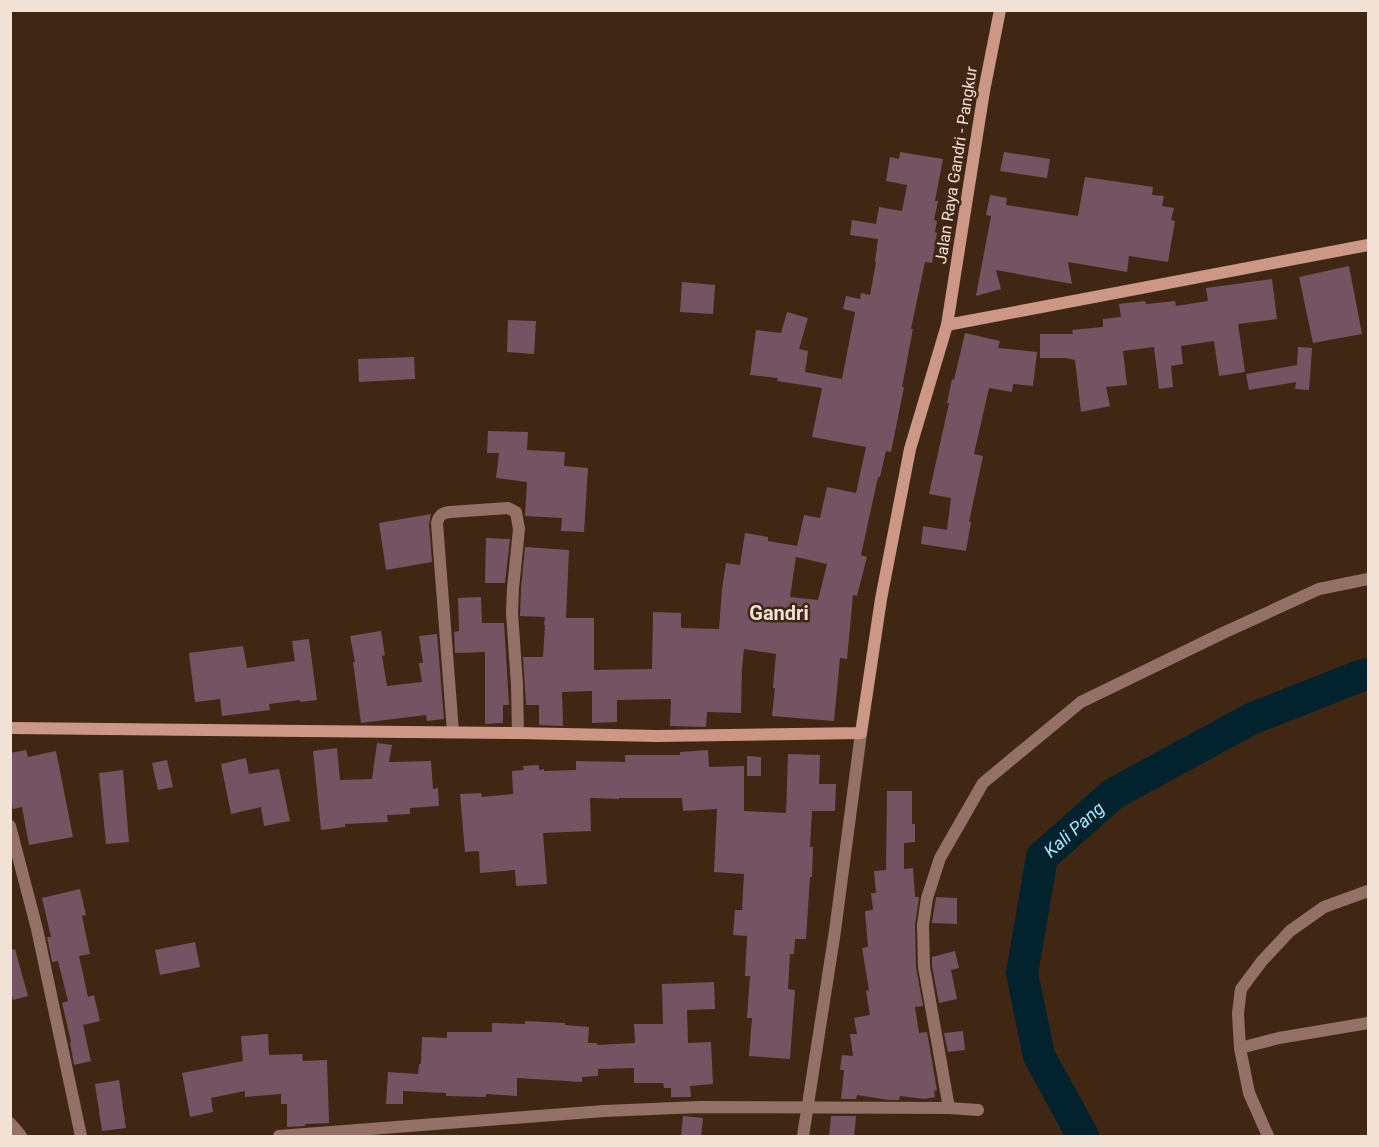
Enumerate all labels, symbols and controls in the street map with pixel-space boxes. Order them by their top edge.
street label: Jalan Raya Gandri - Pangkur [931,64,981,265]
district label: Gandri [749,601,809,625]
water label: Kali Pang [1039,797,1108,861]

